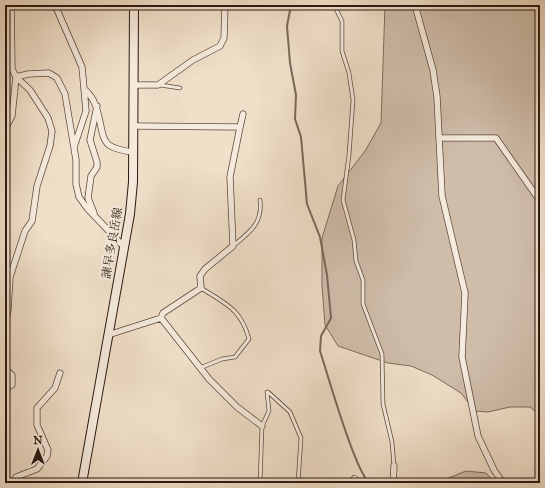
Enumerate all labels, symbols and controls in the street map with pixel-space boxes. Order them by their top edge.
street label: 諫早多良岳線 [99,206,125,280]
north arrow [18,430,58,470]
text: N [33,434,43,447]

